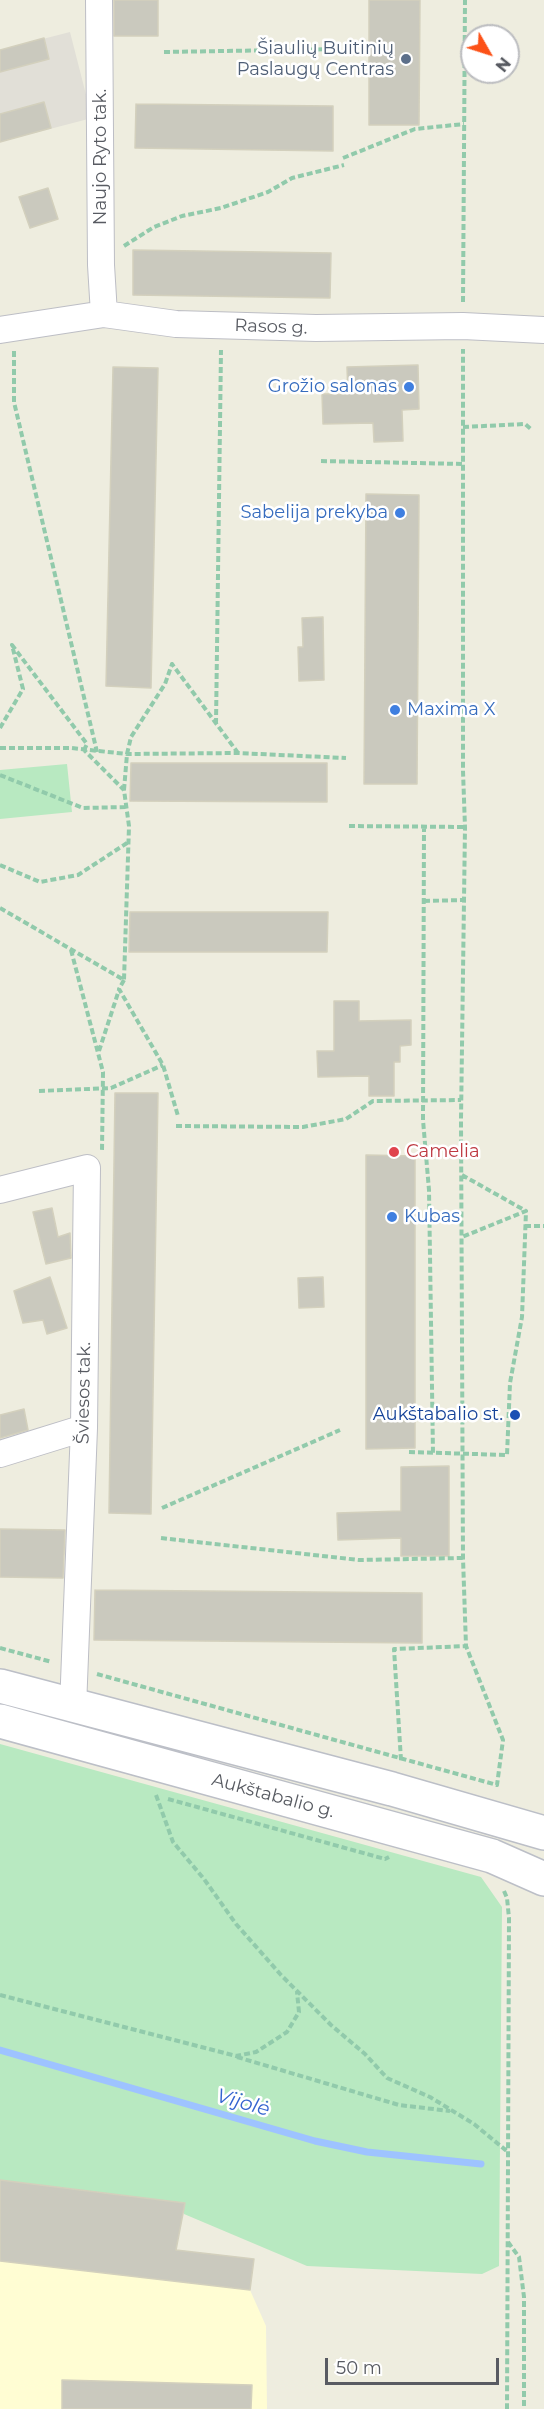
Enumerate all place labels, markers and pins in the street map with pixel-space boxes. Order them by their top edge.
place label: Šiaulių Buitinių Paslaugų Centras [237,38,394,80]
marker: Šiaulių Buitinių Paslaugų Centras [399,52,413,66]
place label: Grožio salonas [268,376,397,398]
marker: Grožio salonas [402,380,416,394]
place label: Sabelija prekyba [240,502,388,524]
marker: Sabelija prekyba [393,506,407,520]
place label: Maxima X [407,699,496,721]
marker: Maxima X [388,703,402,717]
place label: Camelia [406,1141,480,1163]
marker: Camelia [387,1145,401,1159]
place label: Kubas [404,1206,460,1228]
marker: Kubas [385,1210,399,1224]
place label: Aukštabalio st. [373,1404,503,1426]
marker: Aukštabalio st. [508,1408,522,1422]

